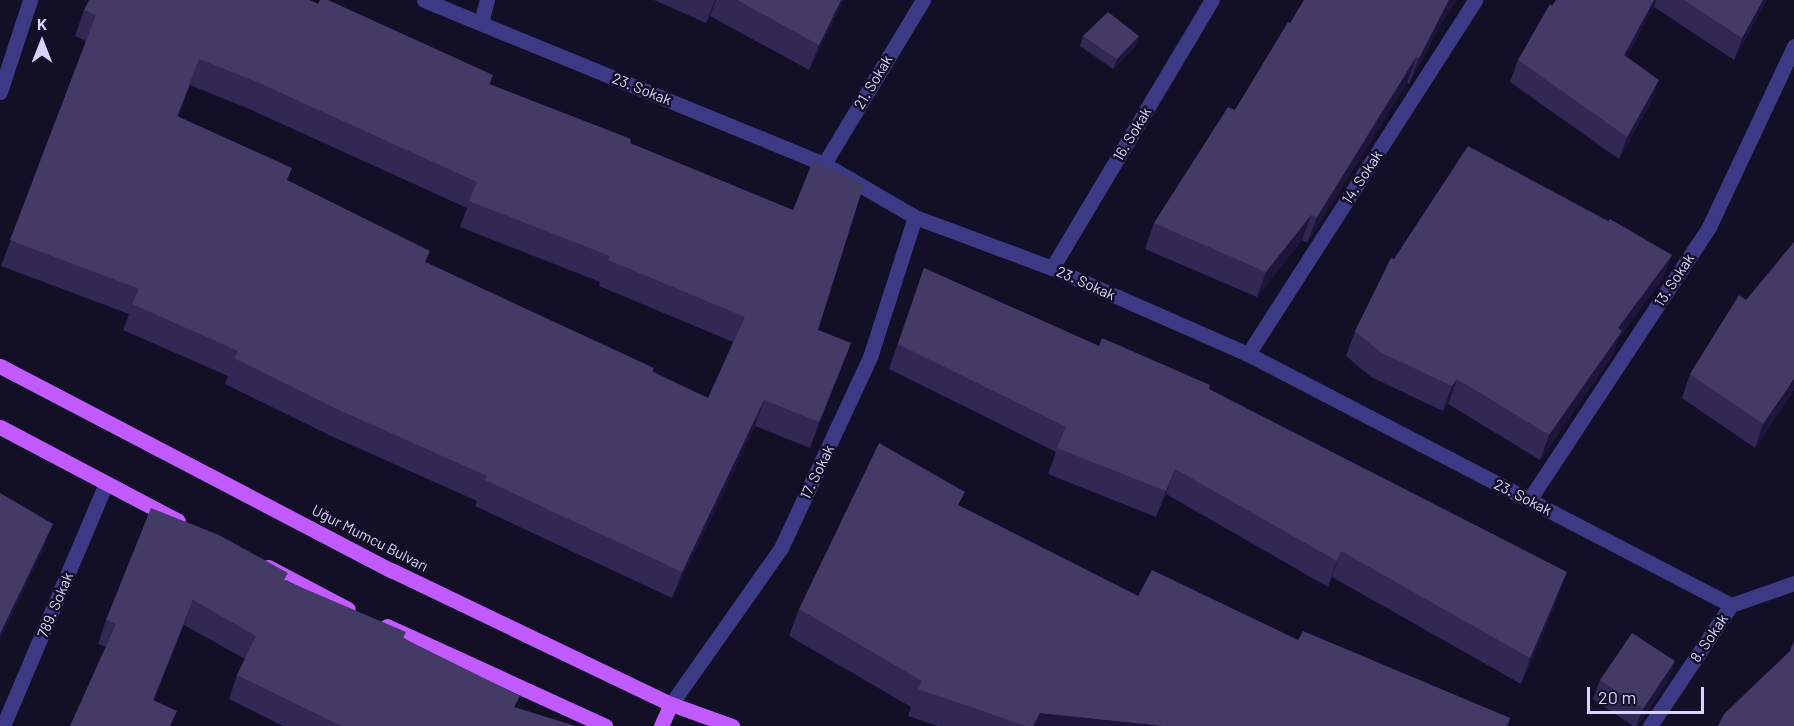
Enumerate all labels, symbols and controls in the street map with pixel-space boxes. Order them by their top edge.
north arrow [12,12,72,72]
text: K [37,14,47,33]
street label: 21. Sokak [850,52,896,112]
street label: 23. Sokak [610,69,674,109]
street label: 16. Sokak [1109,104,1155,164]
street label: 14. Sokak [1338,147,1386,207]
street label: 13. Sokak [1650,250,1698,310]
street label: 23. Sokak [1054,262,1118,304]
street label: 17. Sokak [796,442,838,502]
street label: 23. Sokak [1491,475,1555,519]
street label: Uğur Mumcu Bulvarı [309,501,431,575]
street label: 789. Sokak [33,570,77,640]
street label: 8. Sokak [1686,610,1732,666]
scale bar [1590,675,1707,713]
text: 20 m [1598,686,1636,708]

